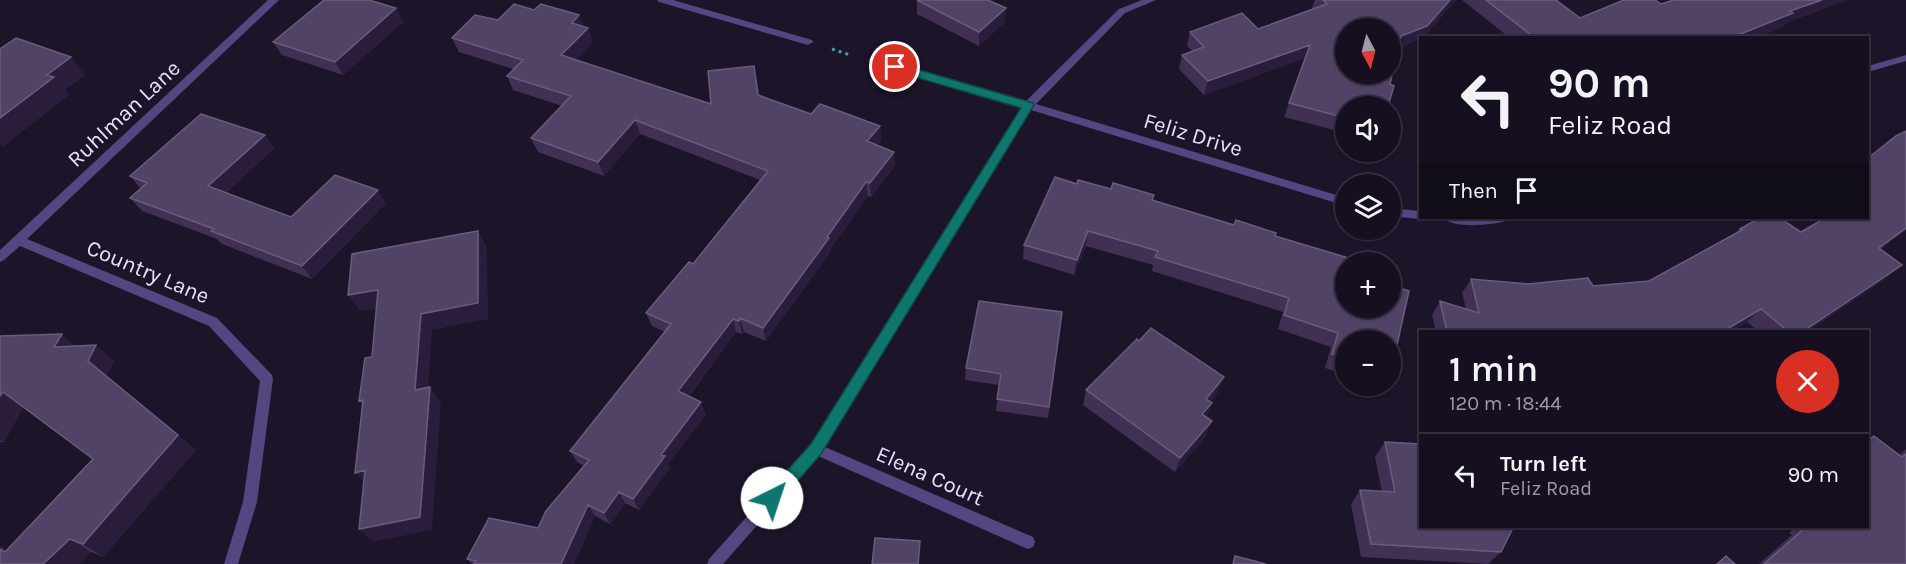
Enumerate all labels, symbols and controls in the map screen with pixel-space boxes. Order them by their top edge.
north arrow [1335,18,1401,84]
map controls [1335,18,1401,396]
pin [869,41,920,92]
icon: arrive [878,50,911,83]
street label: Ruhlman Lane [62,55,186,173]
text: 90 m [1548,58,1651,108]
icon: left [1449,60,1527,138]
button: sound [1335,96,1401,162]
street label: Feliz Drive [1140,108,1246,162]
text: Feliz Road [1548,109,1672,141]
button: layers [1335,174,1401,240]
icon: arrive [1510,174,1543,207]
text: Then [1449,178,1498,204]
street label: Country Lane [83,234,213,310]
button: + [1335,252,1401,318]
button: − [1335,330,1401,396]
text: 1 min [1449,348,1538,390]
button: close [1776,350,1839,413]
text: 120 m · 18:44 [1449,392,1561,415]
street label: Elena Court [872,441,988,511]
text: Turn left [1500,451,1587,477]
icon: left [1449,459,1482,492]
text: 90 m [1787,462,1839,488]
position arrow [740,466,804,530]
text: Feliz Road [1500,477,1592,500]

